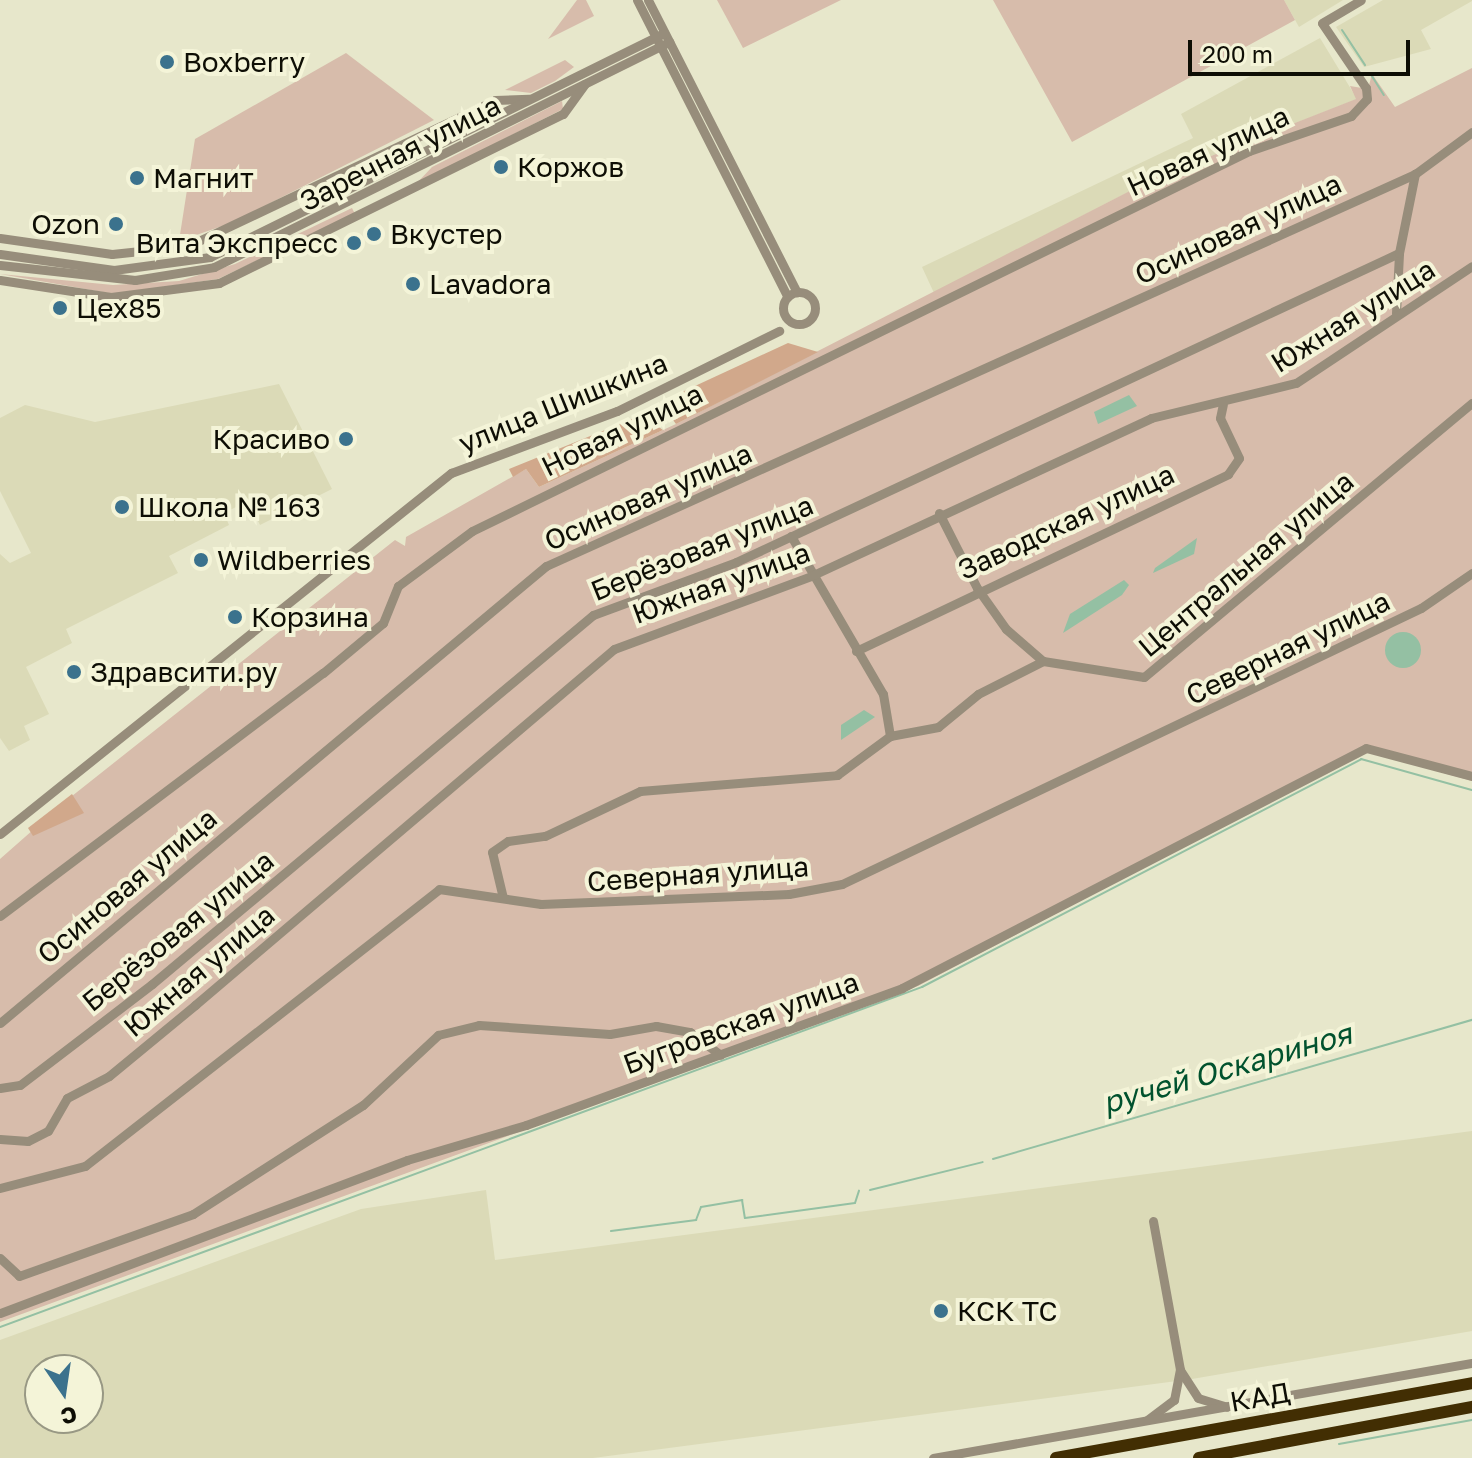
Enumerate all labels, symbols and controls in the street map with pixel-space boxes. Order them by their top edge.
scale bar [1192,24,1414,74]
text: 200 m [1202,39,1273,68]
place label: Boxberry [183,45,305,79]
marker: Boxberry [158,53,176,71]
street label: Заречная улица [294,88,506,218]
street label: Новая улица [1122,99,1294,203]
place label: Коржов [517,150,624,184]
marker: Коржов [492,158,510,176]
place label: Магнит [153,161,254,195]
street label: Осиновая улица [1130,167,1346,291]
marker: Магнит [128,169,146,187]
place label: Ozon [31,207,100,241]
marker: Ozon [107,215,125,233]
place label: Вкустер [390,217,502,251]
marker: Вкустер [365,225,383,243]
place label: Вита Экспресс [136,226,338,260]
marker: Вита Экспресс [345,234,363,252]
street label: Южная улица [1265,252,1441,380]
place label: Lavadora [429,267,552,301]
marker: Lavadora [404,275,422,293]
place label: Цех85 [76,291,162,325]
marker: Цех85 [51,299,69,317]
street label: улица Шишкина [454,346,672,460]
street label: Новая улица [536,377,708,483]
place label: Красиво [212,422,330,456]
marker: Красиво [337,430,355,448]
street label: Осиновая улица [539,436,757,558]
street label: Заводская улица [952,457,1180,587]
street label: Центральная улица [1132,464,1360,664]
street label: Берёзовая улица [586,488,818,608]
place label: Школа № 163 [138,490,321,524]
marker: Школа № 163 [113,498,131,516]
street label: Южная улица [628,535,814,631]
place label: Wildberries [217,543,371,577]
marker: Wildberries [192,551,210,569]
street label: Северная улица [1181,584,1395,712]
place label: Корзина [251,600,369,634]
marker: Корзина [226,608,244,626]
place label: Здравсити.ру [90,655,277,689]
marker: Здравсити.ру [65,663,83,681]
street label: Осиновая улица [31,801,223,971]
street label: Берёзовая улица [76,844,280,1018]
street label: Северная улица [586,849,810,899]
street label: Южная улица [117,898,281,1044]
street label: Бугровская улица [619,965,863,1081]
water label: ручей Оскариноя [1098,1015,1356,1121]
place label: КСК ТС [957,1294,1058,1328]
marker: КСК ТС [932,1302,950,1320]
north arrow [24,1354,104,1434]
street label: КАД [1227,1375,1293,1419]
text: С [58,1401,80,1431]

